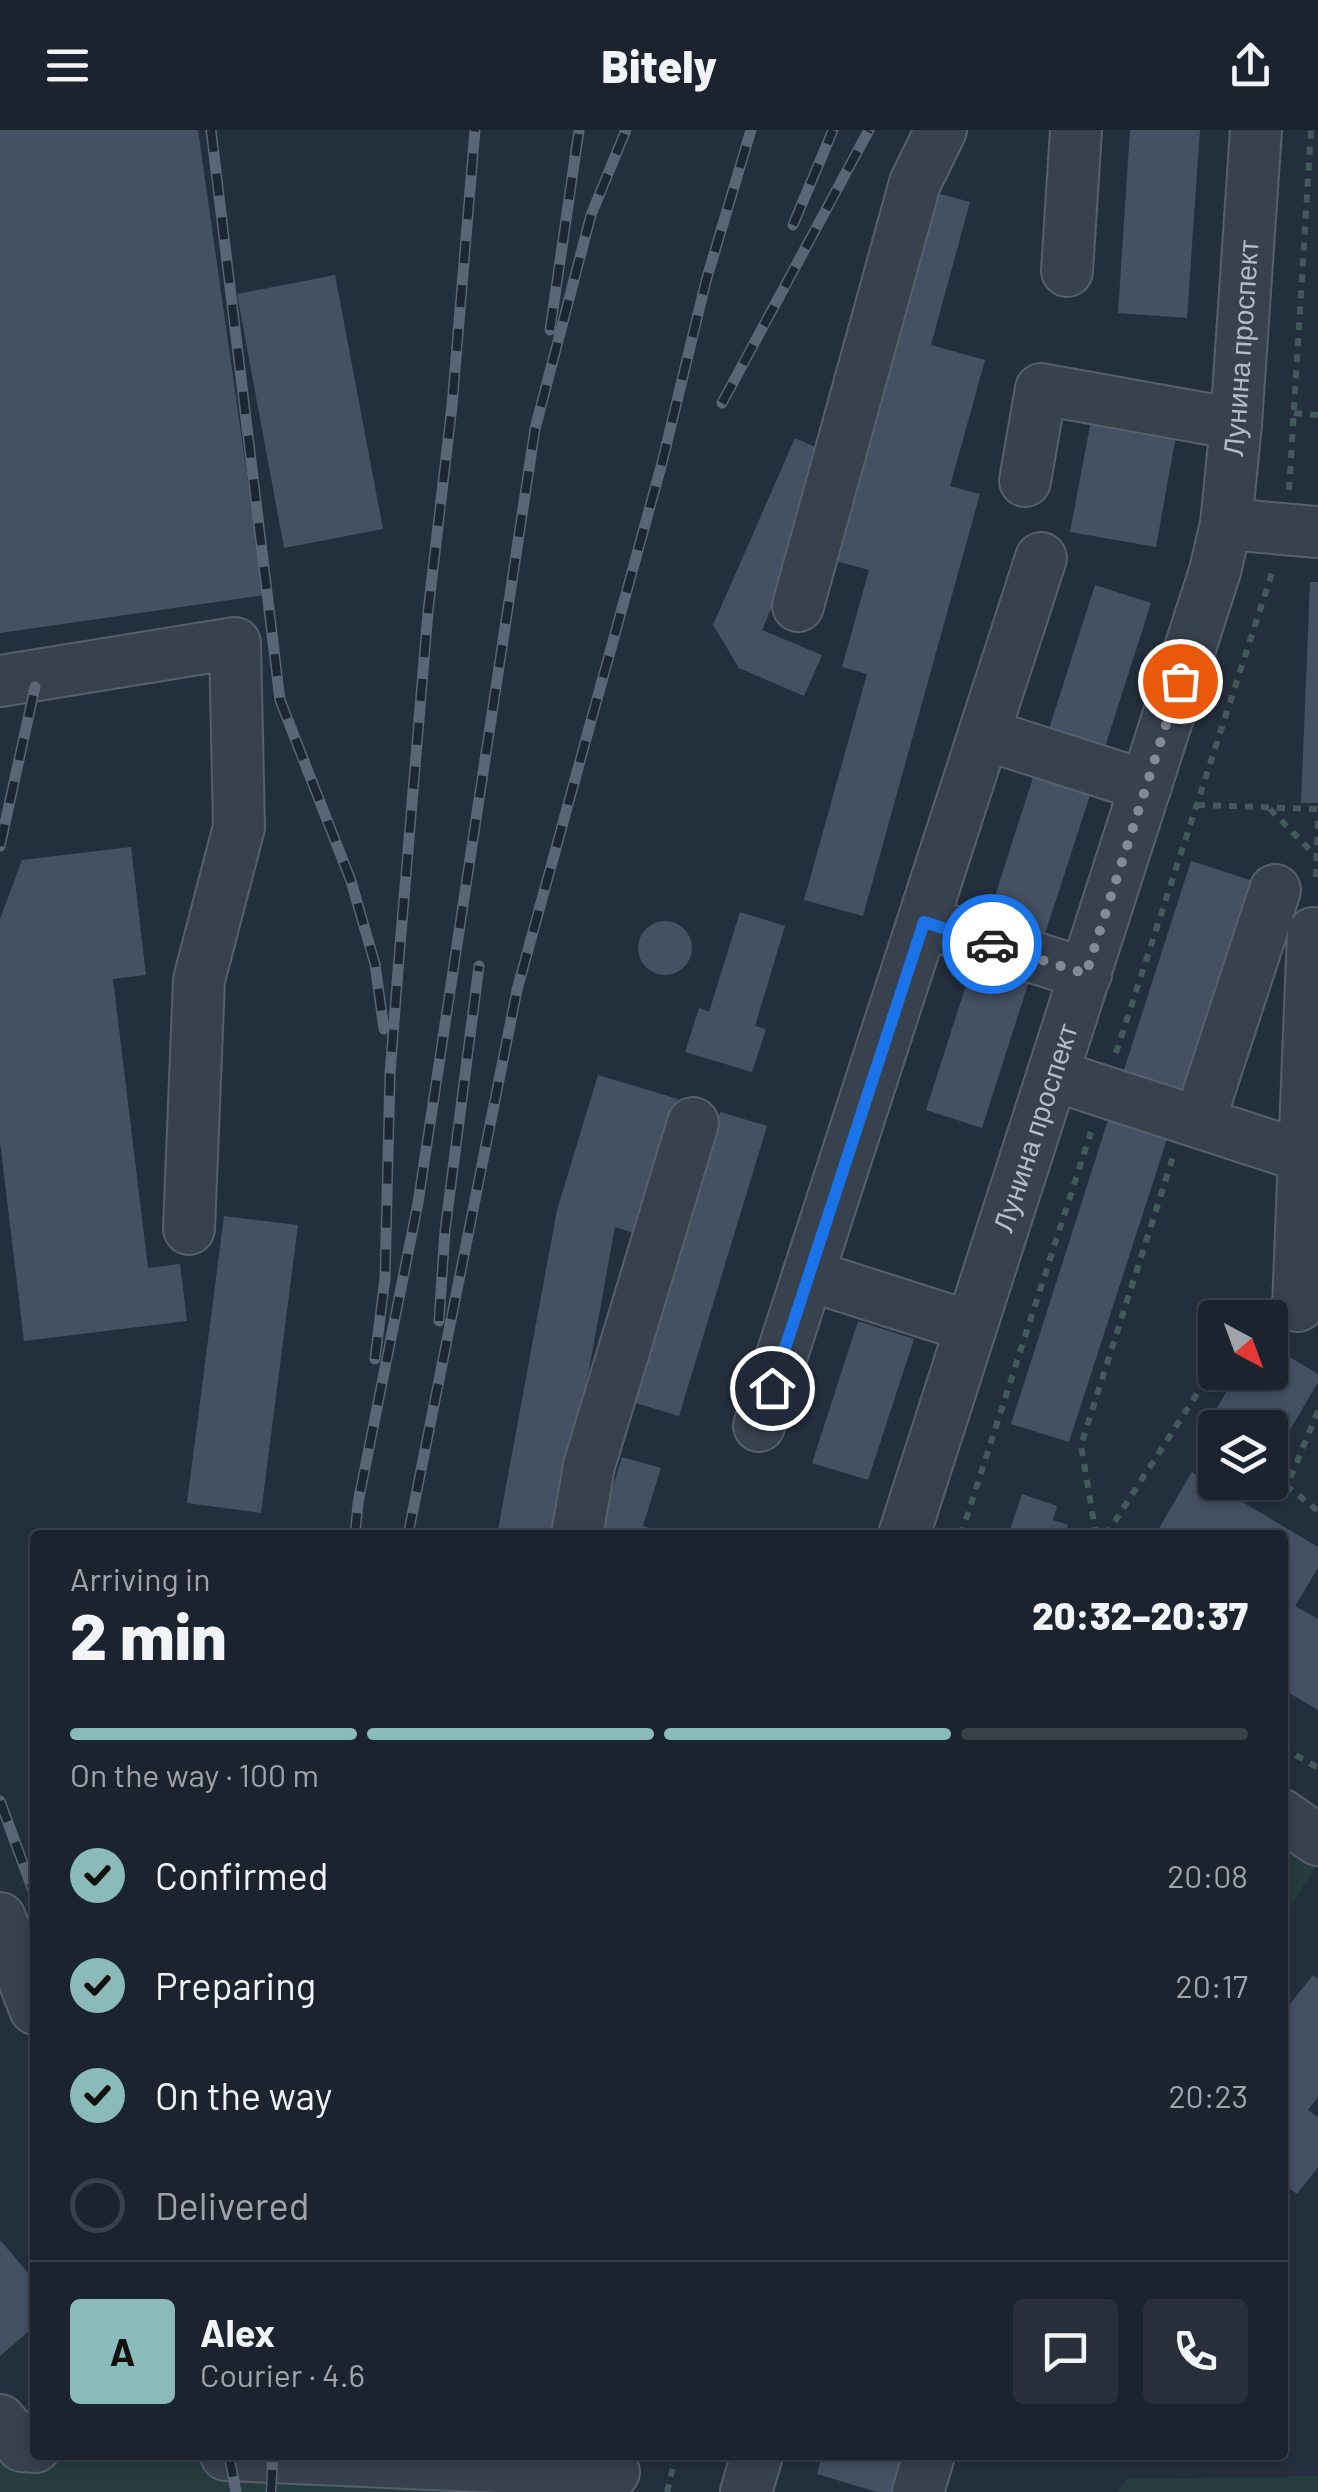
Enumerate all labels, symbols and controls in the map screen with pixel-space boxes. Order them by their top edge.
icon: menu [40,38,95,93]
text: Bitely [601,38,717,92]
icon: share [1223,38,1278,93]
street label: Лунина проспект [1215,238,1265,458]
pin [1138,639,1223,724]
icon: bag [1153,654,1208,709]
courier [942,894,1042,994]
icon: car [965,917,1020,972]
street label: Лунина проспект [985,1019,1084,1236]
north arrow [1198,1300,1288,1390]
map controls [1198,1300,1288,1500]
pin [730,1346,815,1431]
icon: home [745,1361,800,1416]
button: layers [1198,1410,1288,1500]
text: Arriving in [70,1559,210,1597]
text: 20:32–20:37 [1032,1592,1248,1638]
text: 2 min [70,1595,227,1673]
text: On the way · 100 m [70,1755,319,1793]
icon: check [70,1848,125,1903]
text: Confirmed [155,1852,328,1898]
text: 20:08 [1167,1856,1248,1894]
icon: check [70,1958,125,2013]
text: Preparing [155,1962,316,2008]
text: 20:17 [1176,1966,1248,2004]
icon: check [70,2068,125,2123]
text: On the way [155,2072,332,2118]
text: 20:23 [1168,2076,1248,2114]
text: Delivered [155,2182,309,2228]
button: chat [1013,2299,1118,2404]
button: phone [1143,2299,1248,2404]
text: Alex [200,2309,275,2355]
text: A [110,2328,135,2374]
text: Courier · 4.6 [200,2355,365,2393]

